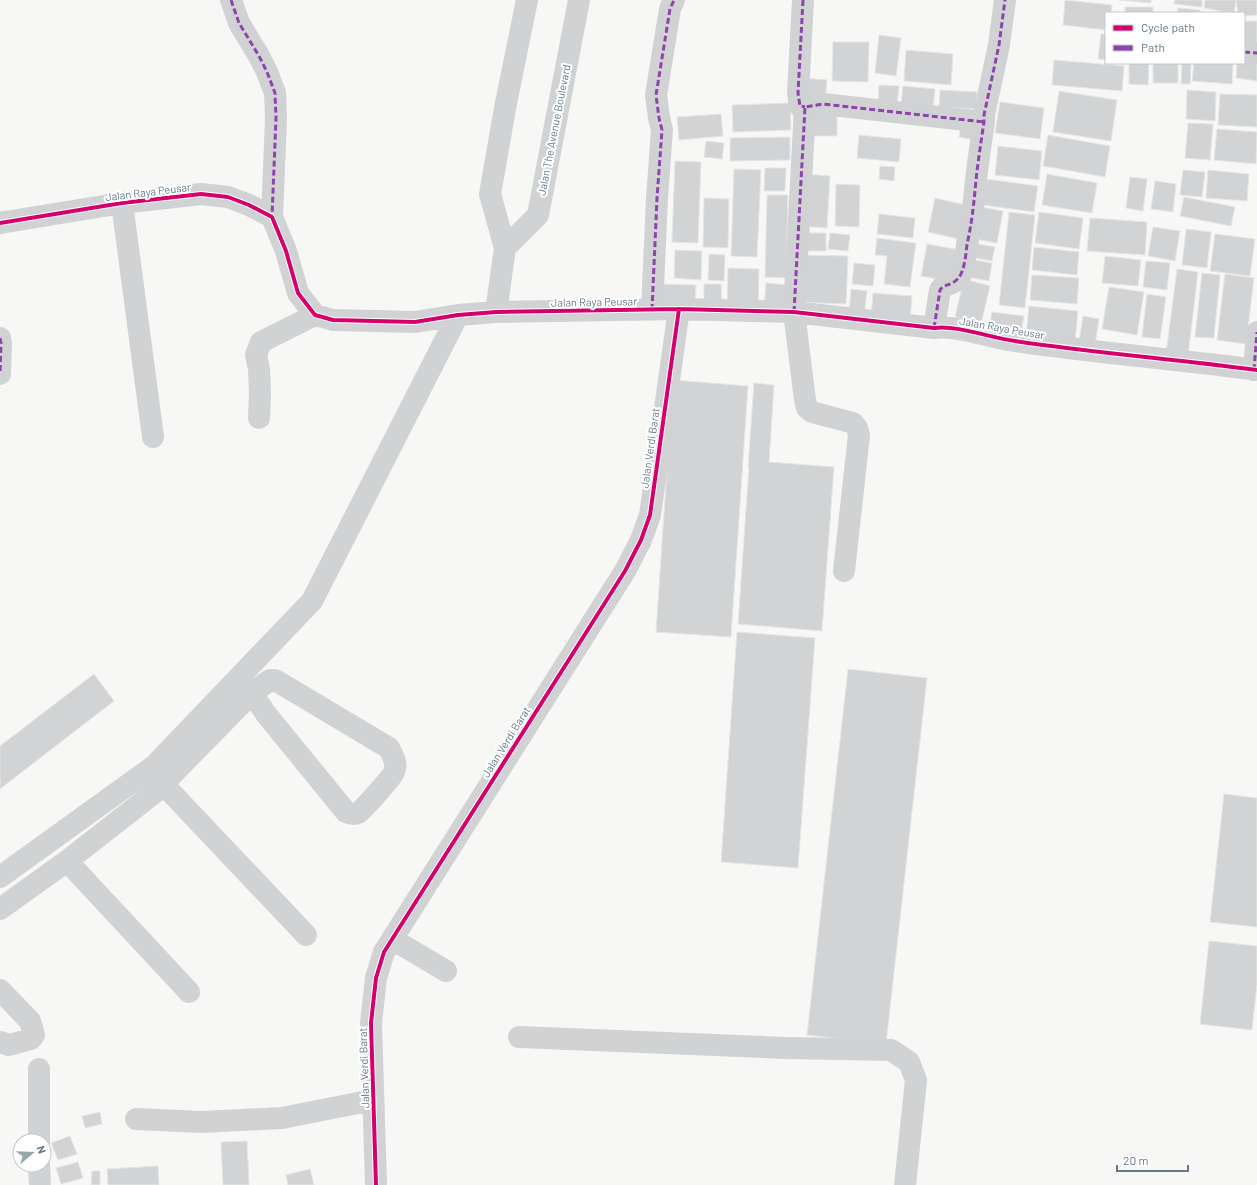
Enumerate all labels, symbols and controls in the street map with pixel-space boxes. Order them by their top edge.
legend [1105,12,1245,64]
text: Cycle path [1141,20,1195,34]
text: Path [1141,40,1165,54]
street label: Jalan The Avenue Boulevard [534,63,573,197]
street label: Jalan Raya Peusar [104,180,192,203]
street label: Jalan Raya Peusar [551,294,637,309]
street label: Jalan Raya Peusar [958,314,1046,341]
street label: Jalan Verdi Barat [637,407,662,489]
street label: Jalan Verdi Barat [479,704,533,780]
street label: Jalan Verdi Barat [356,1027,371,1109]
north arrow [12,1133,52,1173]
text: N [35,1144,49,1155]
scale bar [1117,1147,1188,1173]
text: 20 m [1123,1153,1149,1167]

